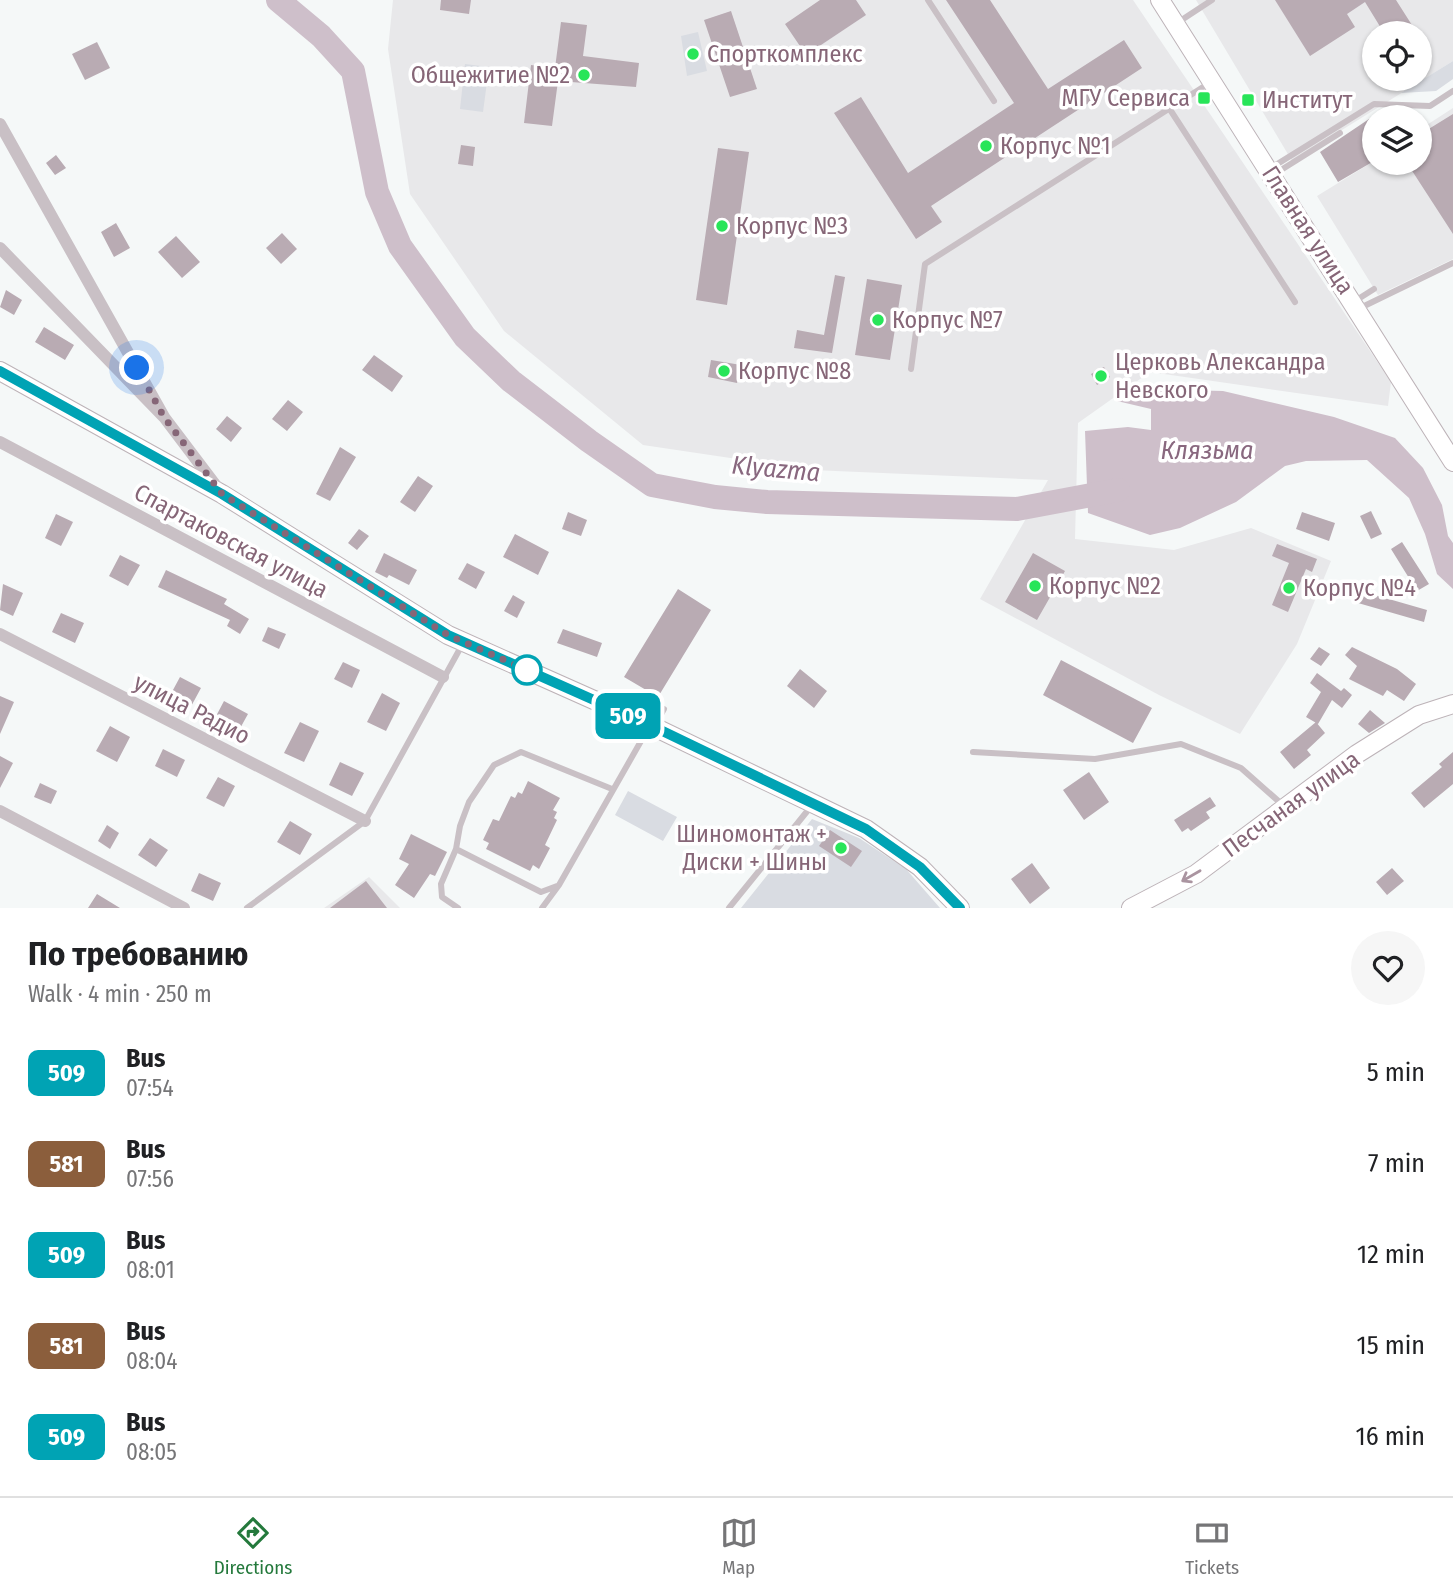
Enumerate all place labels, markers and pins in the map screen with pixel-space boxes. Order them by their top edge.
place label: Спорткомплекс [707,40,863,68]
marker: Спорткомплекс [685,46,701,62]
place label: Общежитие №2 [411,61,570,89]
marker: Общежитие №2 [576,67,592,83]
place label: МГУ Сервиса [1061,84,1190,112]
place label: Институт [1262,86,1353,114]
marker: МГУ Сервиса [1196,90,1212,106]
marker: Институт [1240,92,1256,108]
place label: Корпус №1 [1000,132,1111,160]
marker: Корпус №1 [978,138,994,154]
place label: Корпус №3 [736,212,848,240]
marker: Корпус №3 [714,218,730,234]
place label: Корпус №7 [892,306,1003,334]
marker: Корпус №7 [870,312,886,328]
place label: Церковь Александра Невского [1115,348,1325,404]
place label: Корпус №8 [738,357,851,385]
marker: Корпус №8 [716,363,732,379]
marker: Церковь Александра Невского [1093,368,1109,384]
place label: Корпус №2 [1049,572,1161,600]
place label: Корпус №4 [1303,574,1416,602]
marker: Корпус №2 [1027,578,1043,594]
marker: Корпус №4 [1281,580,1297,596]
unlabelled marker [512,655,542,685]
place label: Шиномонтаж + Диски + Шины [676,820,827,876]
marker: Шиномонтаж + Диски + Шины [833,840,849,856]

